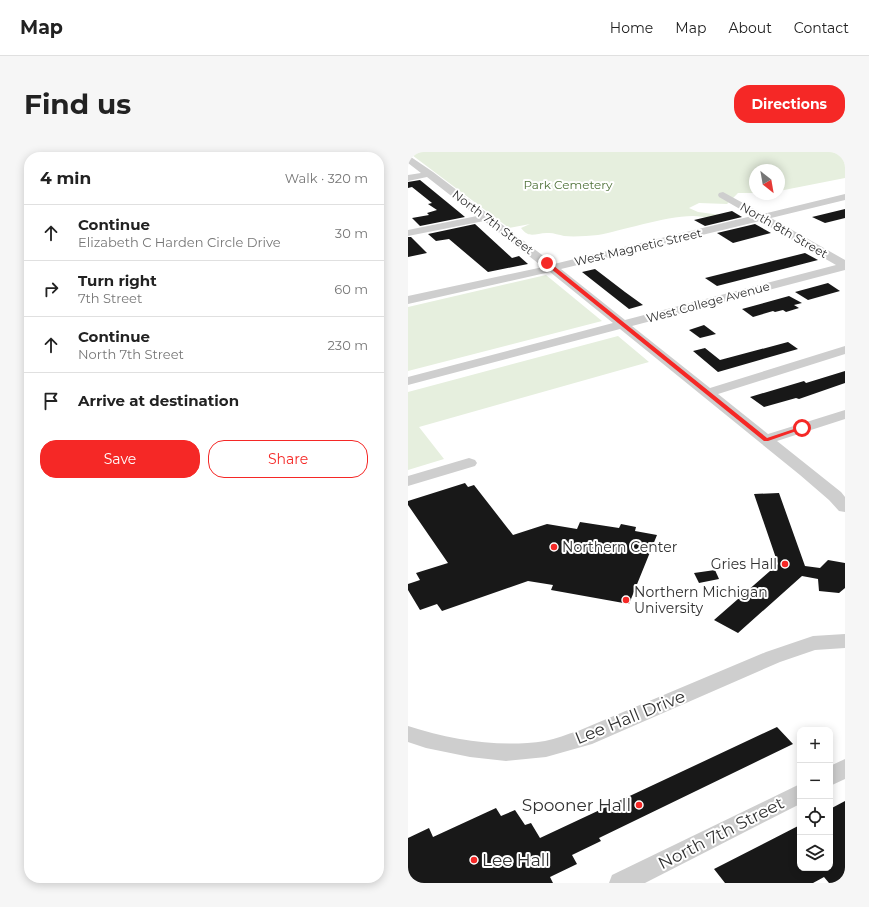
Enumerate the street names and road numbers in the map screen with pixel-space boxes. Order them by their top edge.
street label: North 7th Street [449,187,537,257]
street label: North 8th Street [738,199,830,261]
street label: West Magnetic Street [573,225,703,269]
street label: West College Avenue [645,278,771,326]
street label: Lee Hall Drive [572,686,688,748]
street label: North 7th Street [655,793,787,873]

